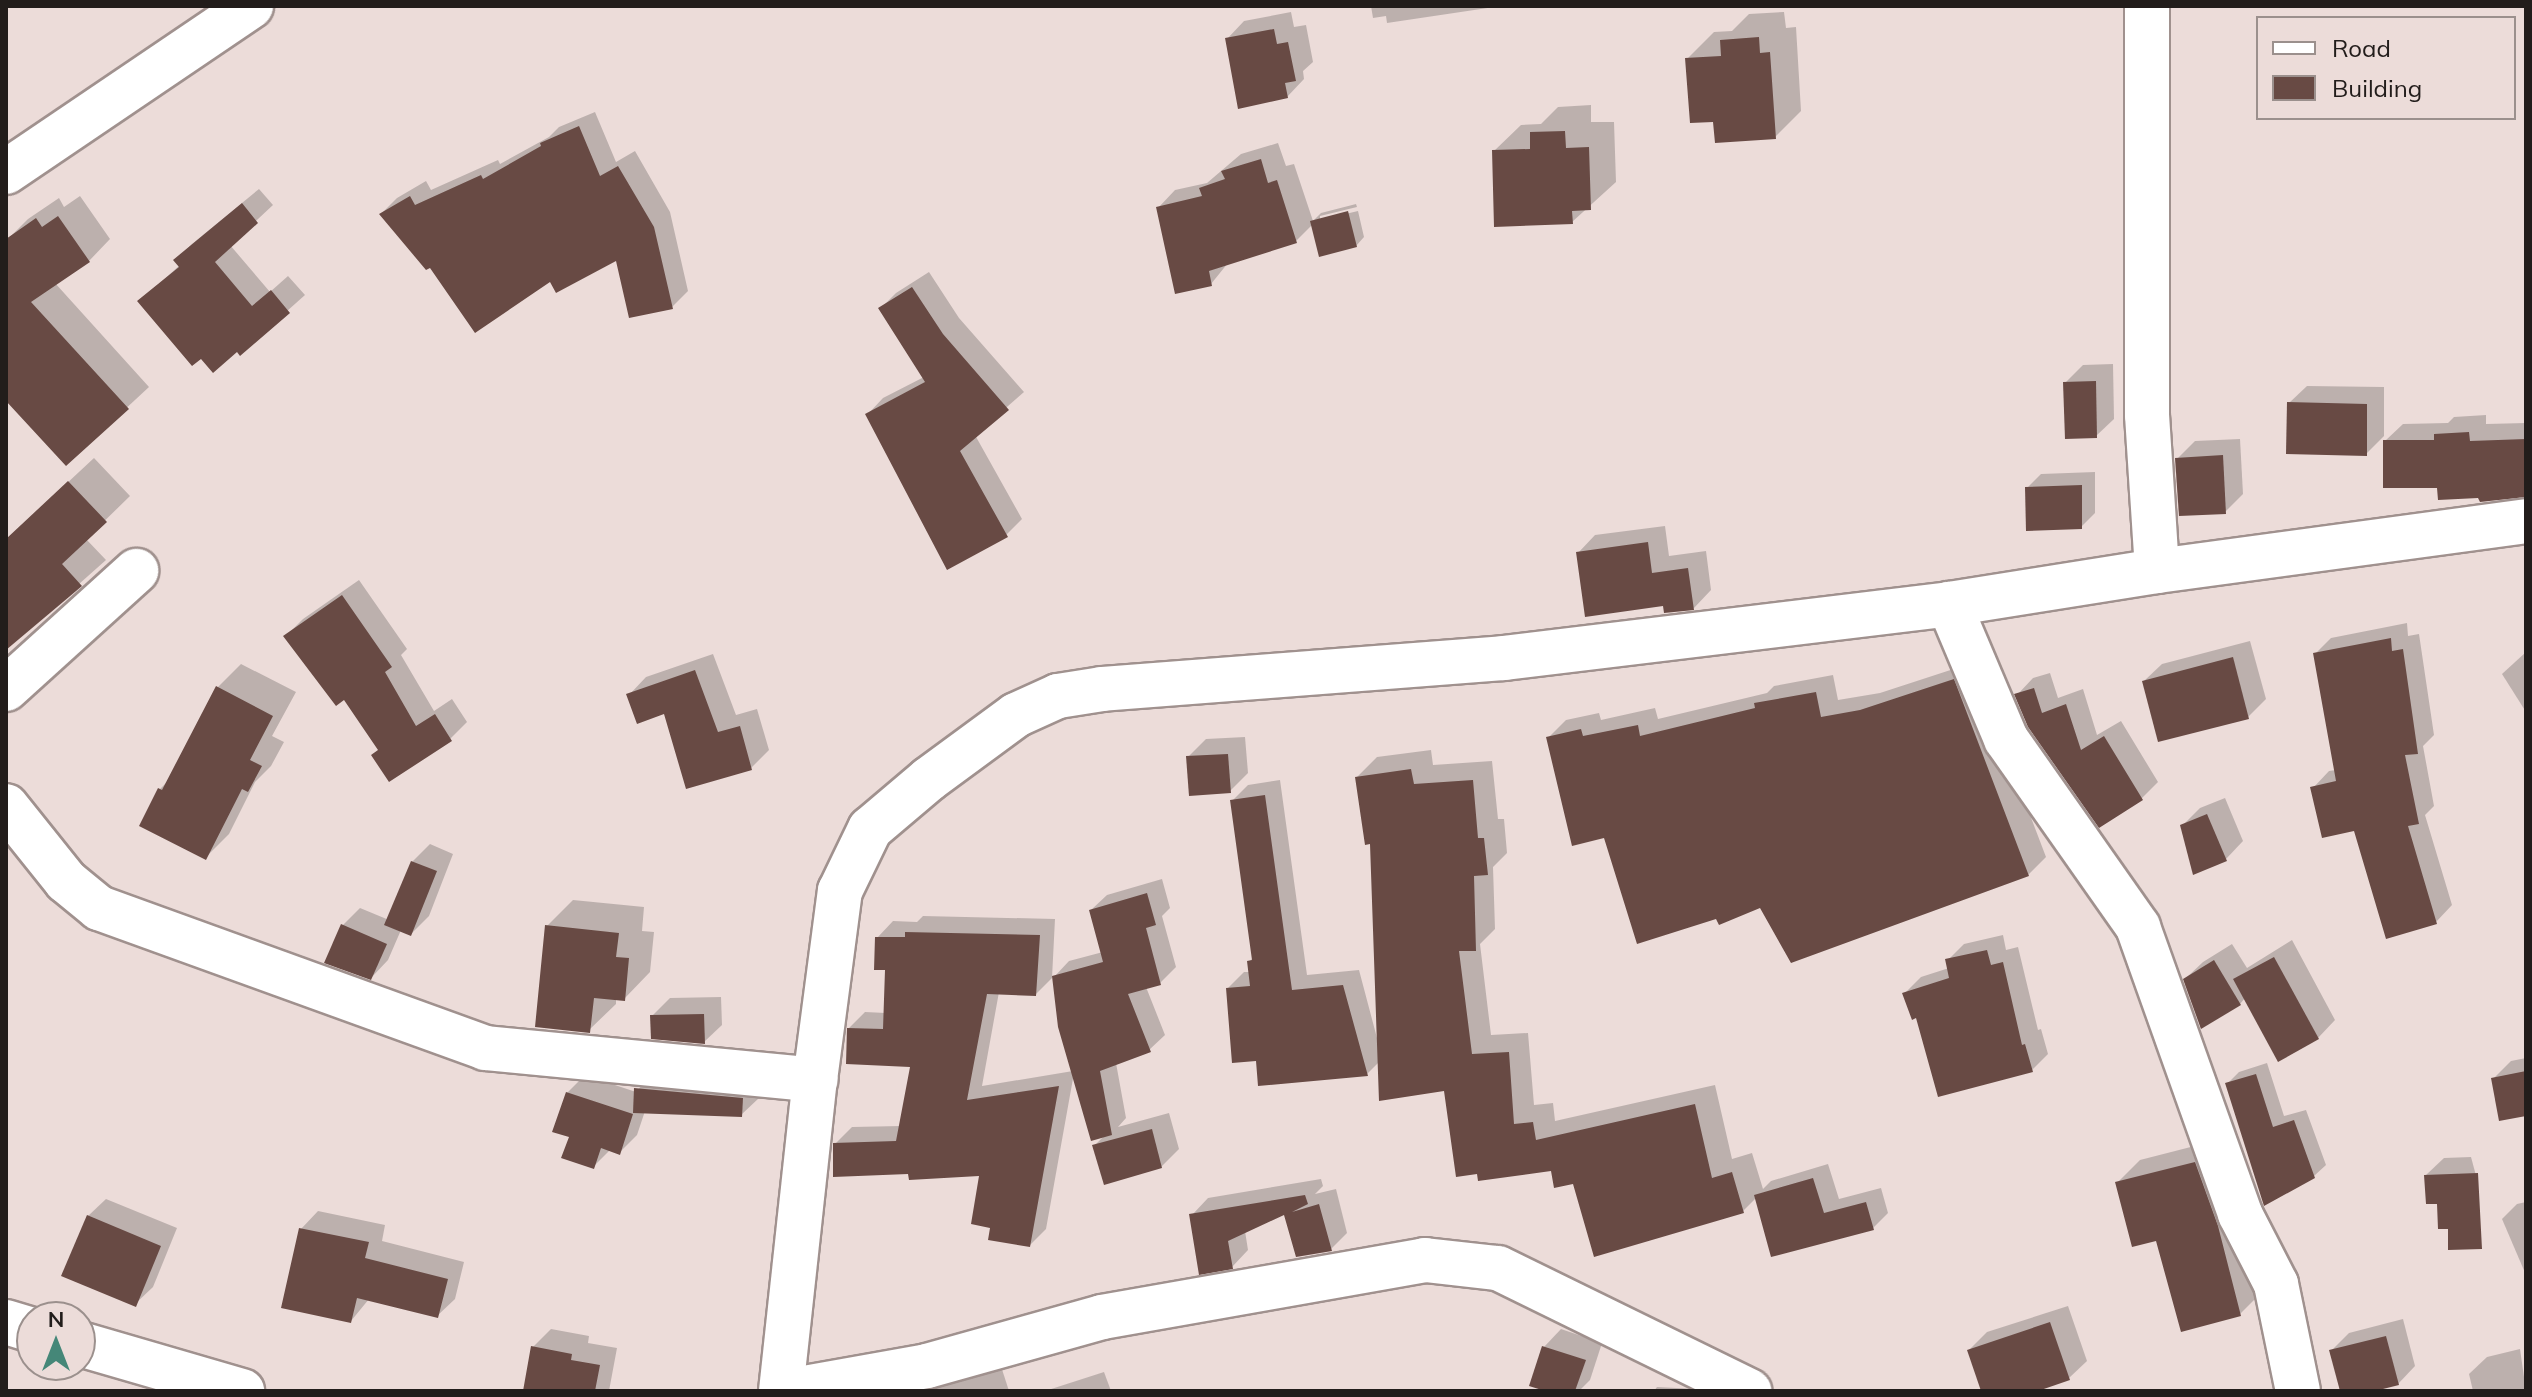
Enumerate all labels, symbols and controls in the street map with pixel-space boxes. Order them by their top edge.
legend [2256,16,2516,120]
text: Road [2332,33,2391,63]
text: Building [2332,73,2422,103]
north arrow [16,1301,96,1381]
text: N [48,1305,64,1333]

